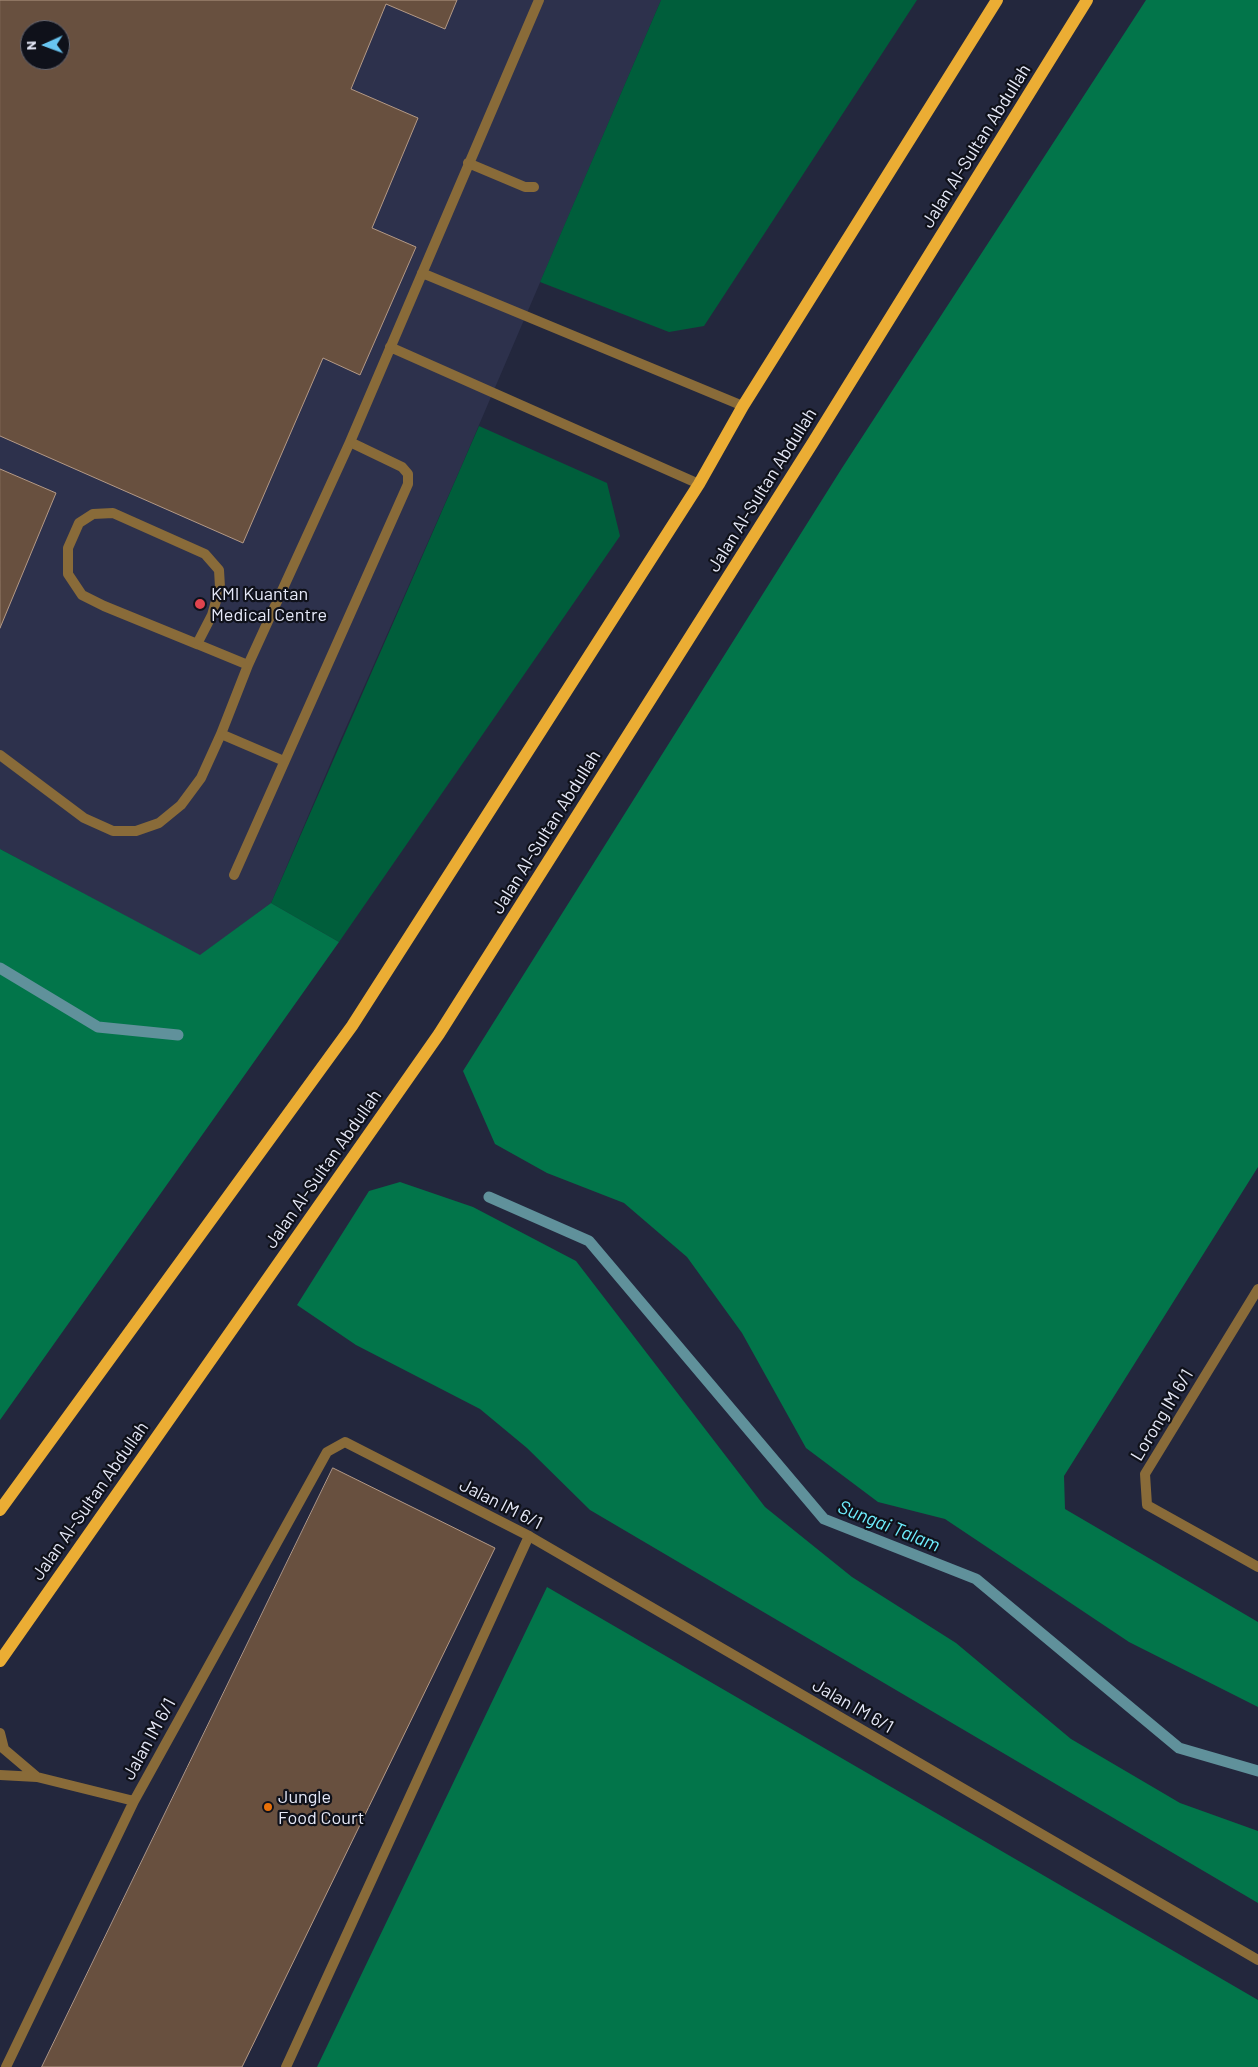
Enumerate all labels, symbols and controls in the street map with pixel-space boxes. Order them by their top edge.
north arrow [20,20,70,70]
text: N [22,41,39,50]
street label: Jalan Al-Sultan Abdullah [917,60,1035,232]
street label: Jalan Al-Sultan Abdullah [703,404,821,576]
place label: KMI Kuantan Medical Centre [211,583,327,626]
marker: KMI Kuantan Medical Centre [193,597,207,611]
street label: Jalan Al-Sultan Abdullah [487,746,605,918]
street label: Jalan Al-Sultan Abdullah [260,1085,386,1253]
street label: Lorong IM 6/1 [1126,1365,1198,1465]
street label: Jalan Al-Sultan Abdullah [27,1417,153,1585]
street label: Jalan IM 6/1 [456,1474,546,1534]
water label: Sungai Talam [835,1495,943,1557]
street label: Jalan IM 6/1 [809,1674,897,1738]
street label: Jalan IM 6/1 [118,1694,180,1784]
place label: Jungle Food Court [278,1786,364,1828]
marker: Jungle Food Court [262,1801,274,1813]

